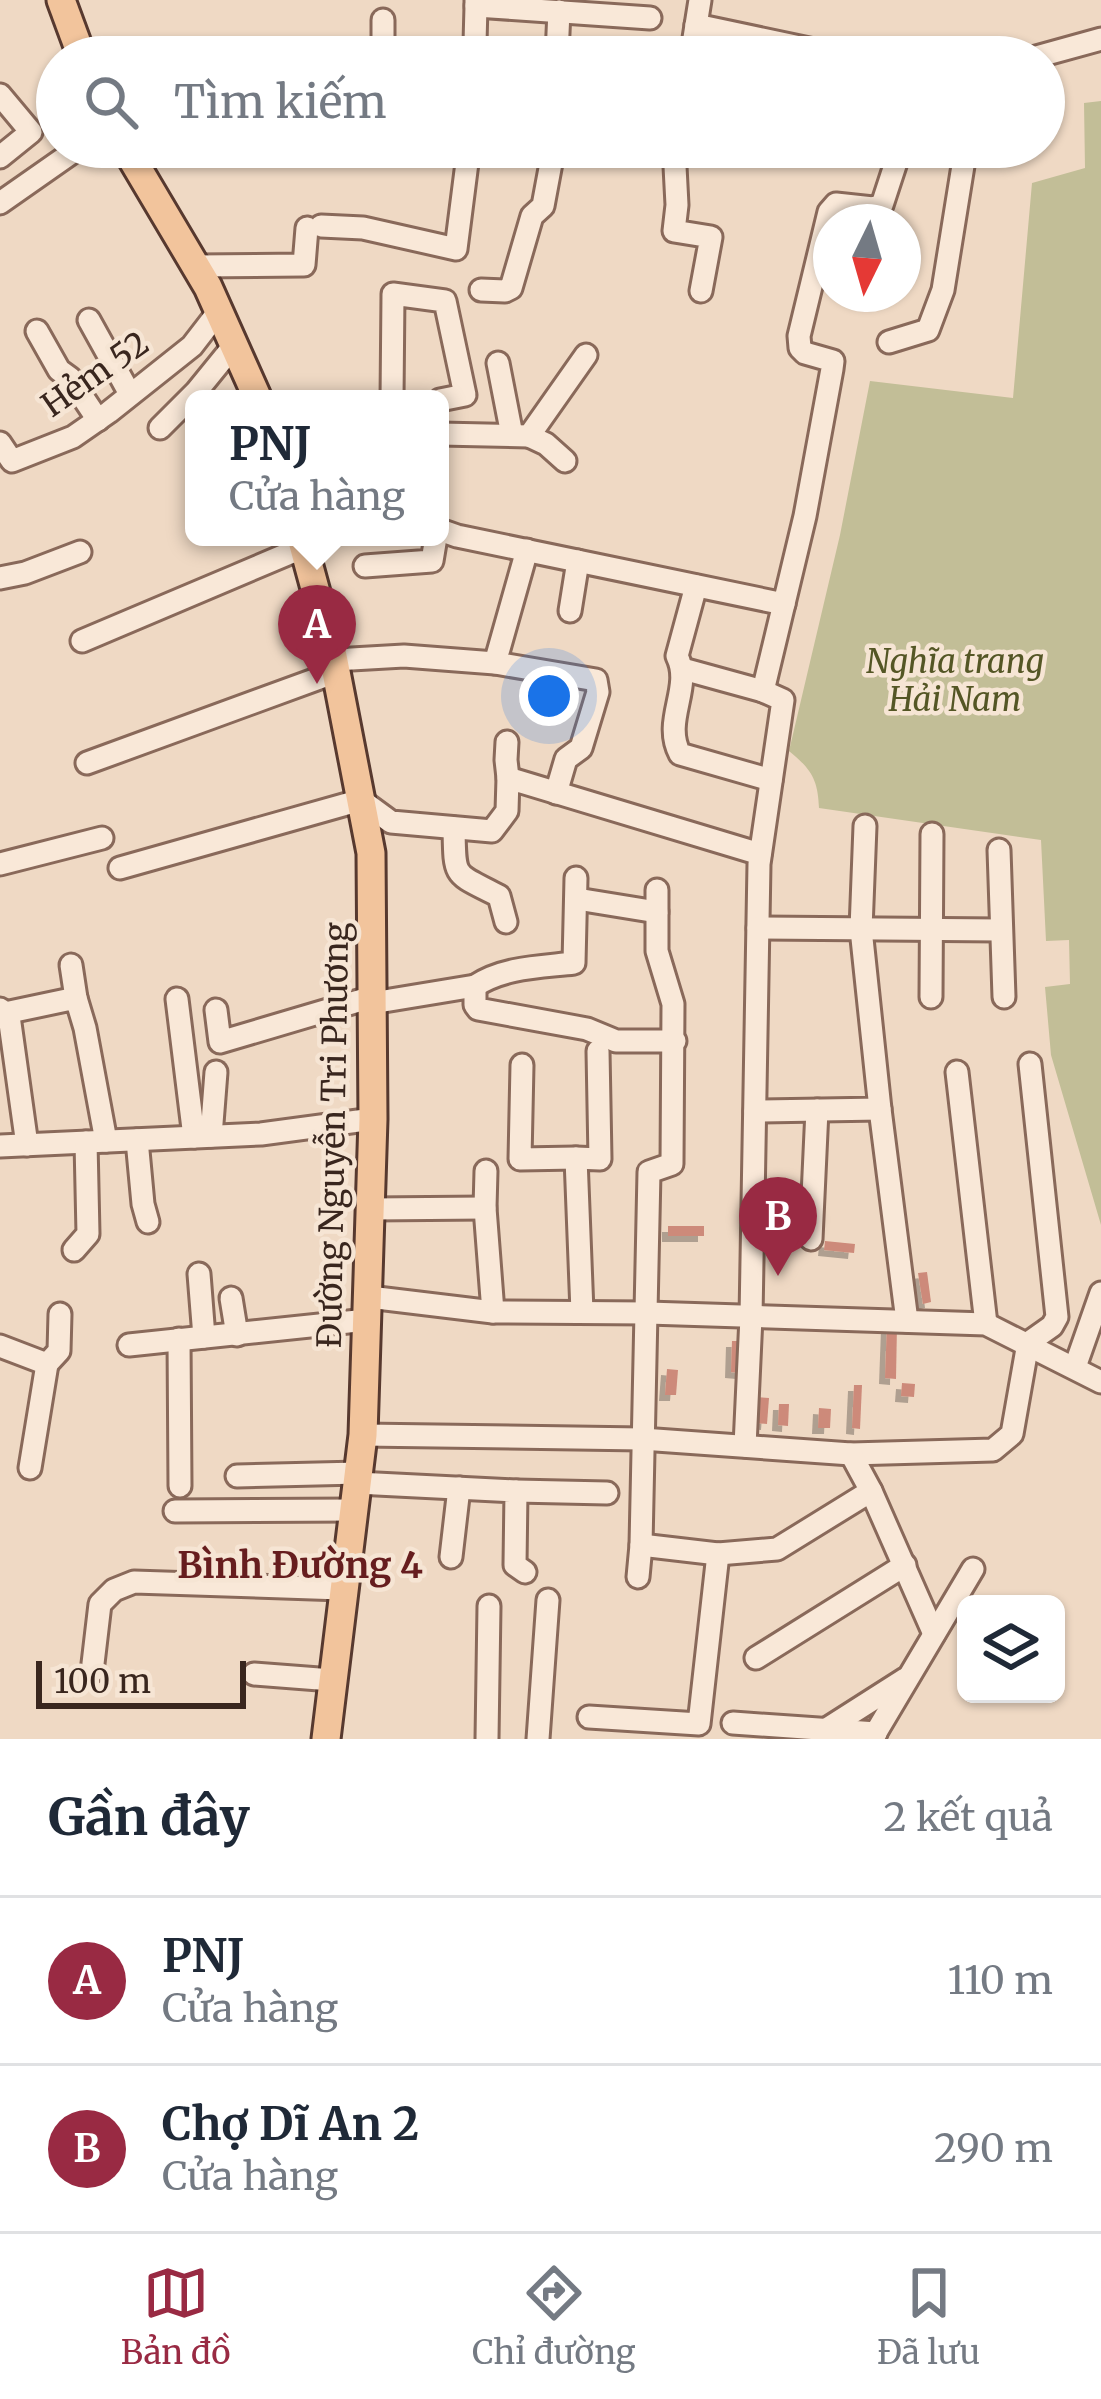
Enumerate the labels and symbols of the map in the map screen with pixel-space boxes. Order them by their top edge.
north arrow [813,204,921,312]
street label: Hẻm 52 [34,322,156,426]
pin: A [278,585,356,684]
park label: Nghĩa trang Hải Nam [866,641,1044,720]
your location [519,666,579,726]
street label: Đường Nguyễn Tri Phương [308,922,357,1348]
pin: B [739,1177,817,1276]
district label: Bình Đường 4 [177,1543,423,1588]
scale bar [36,1655,246,1708]

